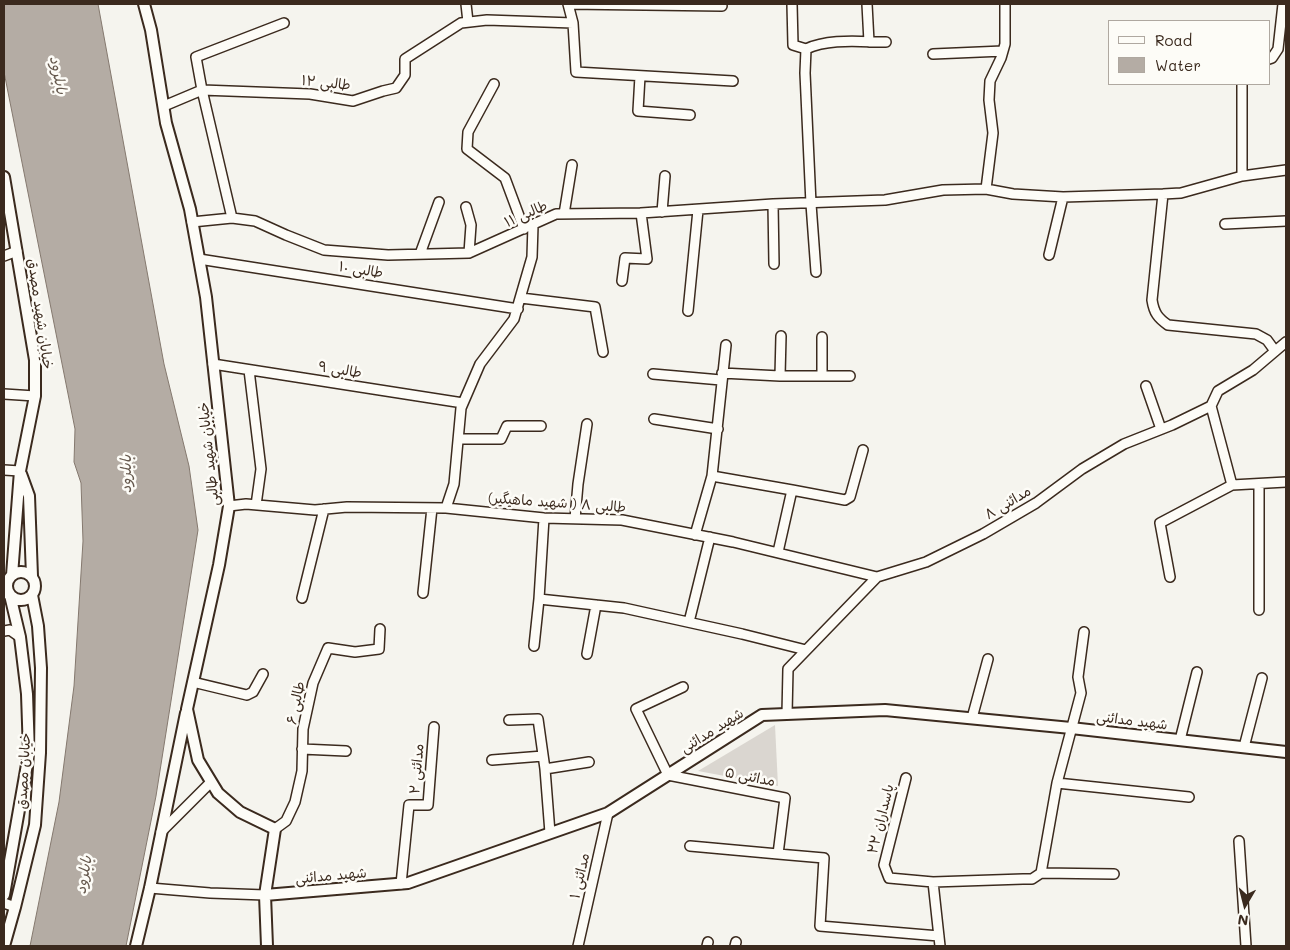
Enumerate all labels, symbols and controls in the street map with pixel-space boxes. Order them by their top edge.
legend [1108,20,1270,85]
text: Road [1155,30,1192,50]
water label: بابلرود [46,54,70,96]
text: Water [1155,55,1201,75]
street label: طالبی ۱۲ [300,72,352,94]
street label: طالبی ۱۱ [502,197,550,231]
street label: خیابان شهید مصدق [24,258,56,370]
street label: طالبی ۱۰ [338,258,384,282]
street label: طالبی ۹ [317,358,363,382]
street label: خیابان شهید طالبی [195,401,223,507]
water label: بابلرود [117,455,135,493]
street label: مدائنی ۸ [982,483,1034,523]
street label: طالبی ۸ ( شهید ماهیگیر) [487,490,627,516]
street label: طالبی ۶ [283,680,309,726]
street label: شهید مدائنی [677,705,747,757]
street label: شهید مدائنی [1096,708,1168,734]
street label: خیابان مصدق [14,732,34,810]
street label: مدائنی ۲ [406,743,428,795]
street label: مدائنی ۵ [723,764,777,790]
street label: پاسداران ۲۲ [864,782,898,856]
street label: مدائنی ۱ [567,852,593,900]
water label: بابلرود [72,855,96,895]
street label: شهید مدائنی [295,865,367,887]
north arrow [1220,880,1270,930]
text: N [1236,910,1249,930]

